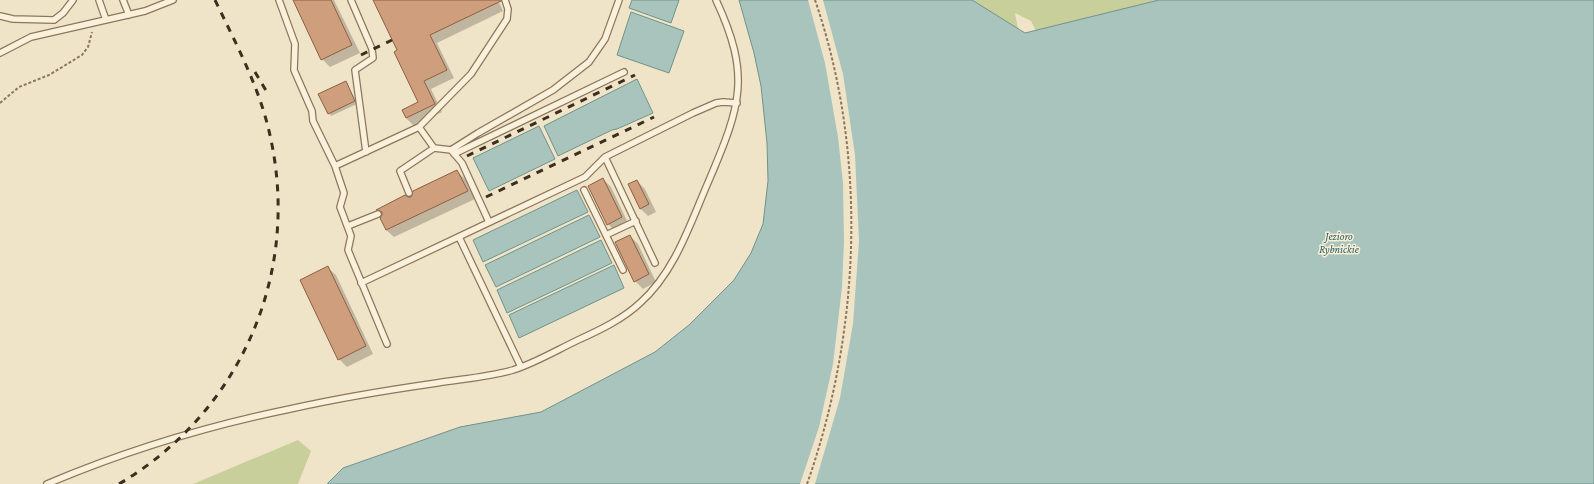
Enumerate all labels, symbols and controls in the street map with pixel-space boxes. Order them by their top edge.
water label: Jezioro Rybnickie [1319,230,1360,256]

